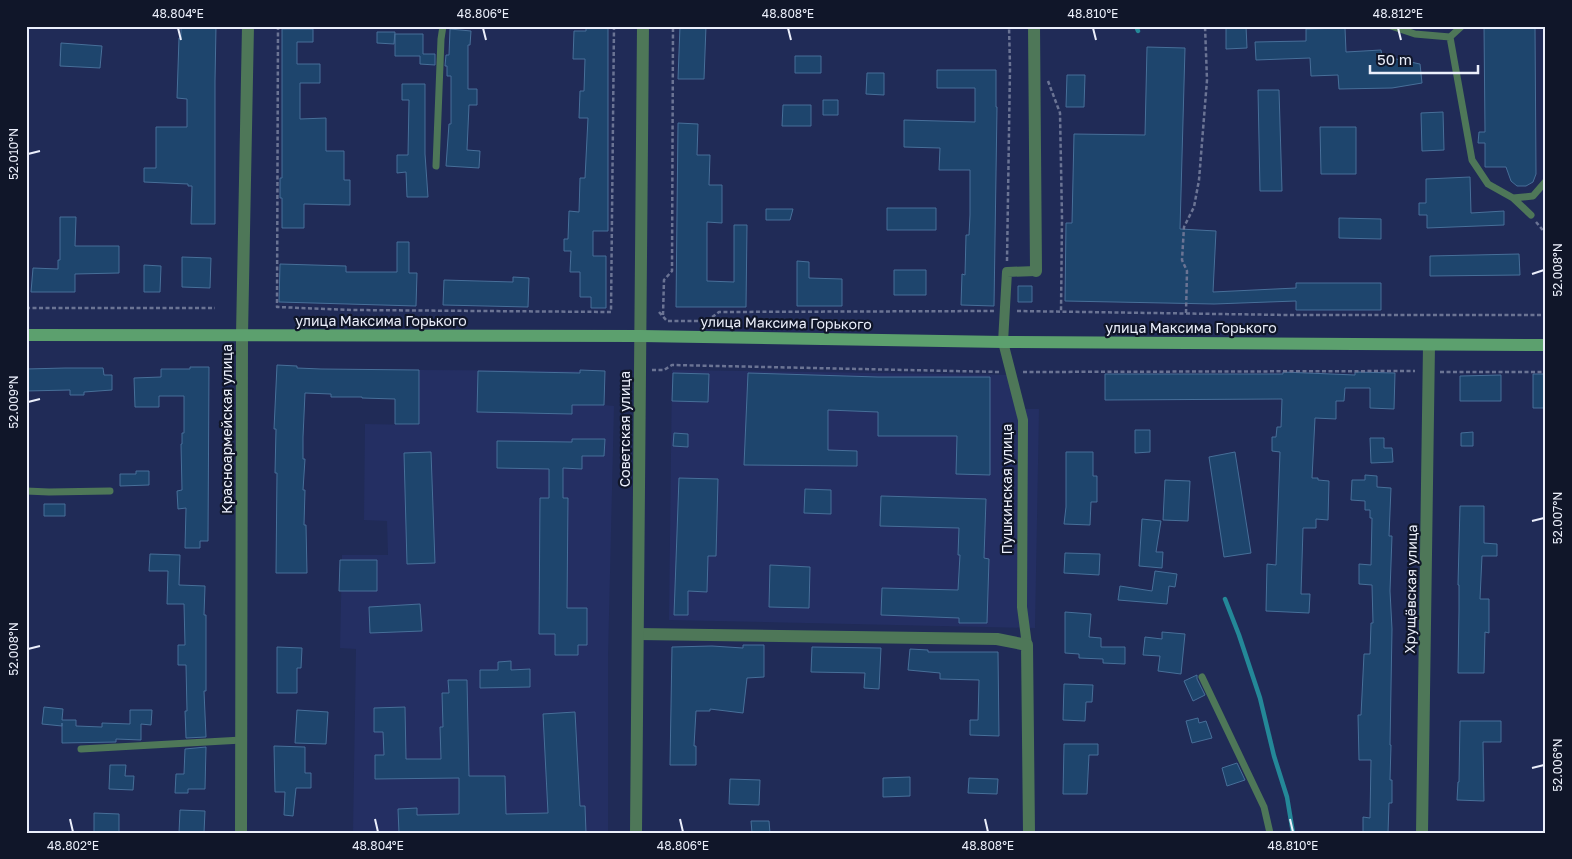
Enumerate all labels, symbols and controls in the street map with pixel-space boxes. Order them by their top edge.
text: 48.804°E [152,6,204,21]
text: 48.806°E [457,6,509,21]
text: 48.808°E [762,6,814,21]
text: 48.810°E [1068,6,1118,21]
text: 48.812°E [1373,6,1423,21]
scale bar [1370,42,1477,74]
text: 50 m [1377,50,1412,68]
text: 52.010°N [6,128,21,180]
text: 52.008°N [1550,243,1565,297]
street label: улица Максима Горького [295,312,467,329]
street label: улица Максима Горького [700,313,872,332]
street label: улица Максима Горького [1105,319,1277,336]
street label: Красноармейская улица [218,344,235,514]
street label: Советская улица [616,371,633,487]
text: 52.009°N [6,375,21,429]
street label: Пушкинская улица [998,424,1015,554]
text: 52.007°N [1550,492,1565,544]
street label: Хрущёвская улица [1401,524,1420,654]
text: 52.008°N [6,622,21,676]
text: 52.006°N [1550,738,1565,792]
text: 48.802°E [47,838,99,853]
text: 48.804°E [352,838,404,853]
text: 48.806°E [657,838,709,853]
text: 48.808°E [962,838,1014,853]
text: 48.810°E [1268,838,1318,853]

